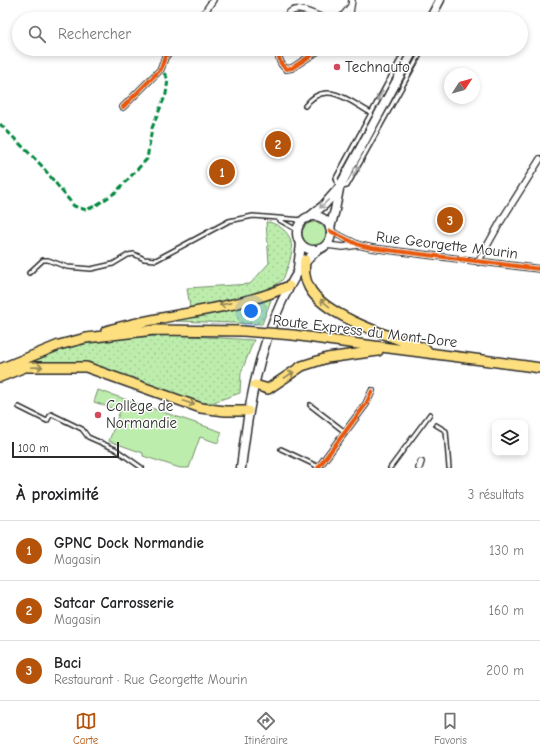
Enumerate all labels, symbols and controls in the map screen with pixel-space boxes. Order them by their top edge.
search box [12,12,528,56]
icon: search [26,23,48,45]
text: Rechercher [58,25,131,43]
place label: Technauto [345,58,410,76]
marker: Technauto [332,62,342,72]
north arrow [444,68,480,104]
one-way arrow [376,89,384,101]
pin: 2 [265,129,291,159]
pin: 1 [209,157,235,187]
one-way arrow [352,165,360,177]
one-way arrow [319,199,329,209]
pin: 3 [437,205,463,235]
street label: Rue Georgette Mourin [375,227,519,263]
one-way arrow [320,299,330,308]
one-way arrow [219,301,232,309]
your location [241,301,261,321]
street label: Route Express du Mont-Dore [272,311,459,351]
one-way arrow [30,363,43,370]
one-way arrow [283,371,294,379]
place label: Collège de Normandie [106,397,178,432]
one-way arrow [182,400,194,408]
marker: Collège de Normandie [93,410,103,420]
map controls [492,420,528,456]
button: layers [492,420,528,456]
scale bar [12,440,119,459]
text: 100 m [18,442,49,455]
text: À proximité [16,485,99,504]
text: 3 résultats [468,487,524,502]
text: GPNC Dock Normandie [54,534,204,552]
text: 1 [26,543,32,558]
text: 130 m [489,543,524,558]
text: Magasin [54,552,101,567]
text: Satcar Carrosserie [54,594,174,612]
text: 2 [26,603,32,618]
text: 160 m [489,603,524,618]
text: Magasin [54,612,101,627]
text: Baci [54,654,81,672]
text: 3 [26,663,32,678]
text: 200 m [486,663,524,678]
text: Restaurant · Rue Georgette Mourin [54,672,247,687]
tab: Carte [73,710,98,747]
tab: Itinéraire [244,710,288,747]
tab: Favoris [434,710,467,747]

